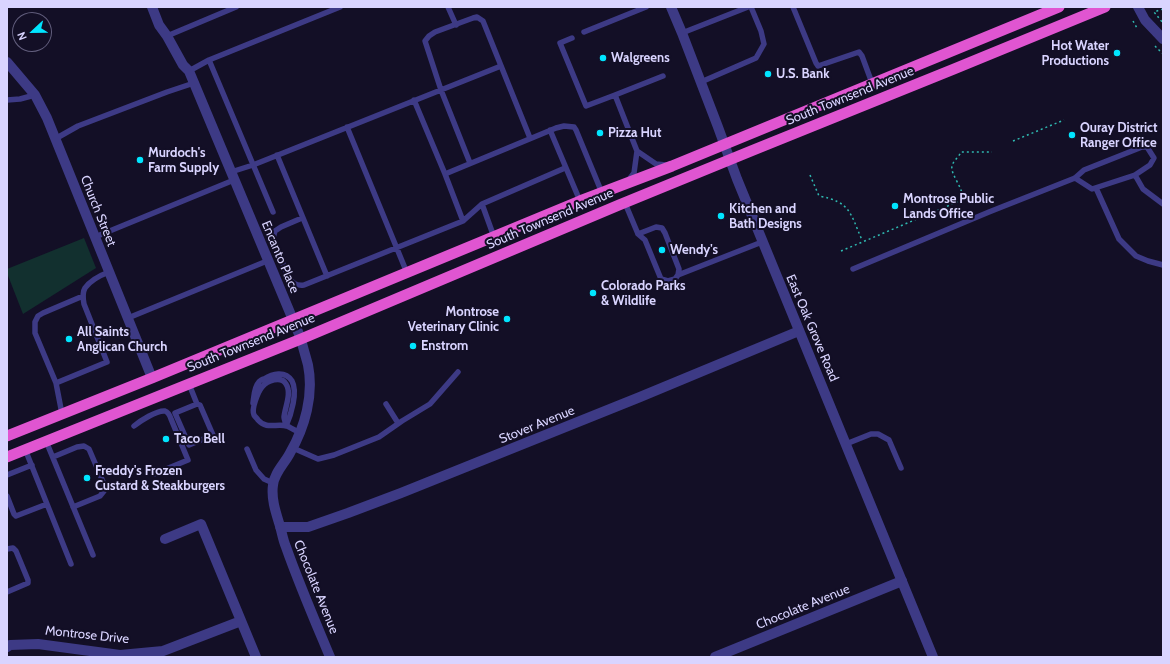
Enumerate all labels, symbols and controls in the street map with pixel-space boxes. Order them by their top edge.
north arrow [12,12,52,52]
text: N [14,30,30,42]
place label: Hot Water Productions [1042,38,1109,69]
marker: Hot Water Productions [1112,48,1122,58]
place label: Walgreens [611,50,670,66]
marker: Walgreens [598,53,608,63]
street label: South Townsend Avenue [784,63,916,129]
place label: U.S. Bank [776,66,830,82]
marker: U.S. Bank [763,69,773,79]
place label: Ouray District Ranger Office [1080,120,1157,151]
place label: Pizza Hut [608,125,661,141]
marker: Pizza Hut [595,128,605,138]
marker: Ouray District Ranger Office [1067,130,1077,140]
place label: Murdoch's Farm Supply [148,145,219,176]
marker: Murdoch's Farm Supply [135,155,145,165]
street label: Church Street [77,173,119,249]
street label: South Townsend Avenue [484,185,616,253]
place label: Montrose Public Lands Office [903,191,994,222]
place label: Kitchen and Bath Designs [729,201,802,232]
marker: Montrose Public Lands Office [890,201,900,211]
marker: Kitchen and Bath Designs [716,211,726,221]
street label: Encanto Place [258,218,302,296]
place label: Wendy's [670,242,718,258]
marker: Wendy's [657,245,667,255]
street label: East Oak Grove Road [782,272,842,384]
place label: Colorado Parks & Wildlife [601,278,686,309]
marker: Colorado Parks & Wildlife [588,288,598,298]
place label: Montrose Veterinary Clinic [408,304,499,335]
street label: South Townsend Avenue [185,310,317,376]
marker: Montrose Veterinary Clinic [502,314,512,324]
place label: All Saints Anglican Church [77,324,167,355]
marker: All Saints Anglican Church [64,334,74,344]
place label: Enstrom [421,338,468,354]
marker: Enstrom [408,341,418,351]
street label: Stover Avenue [497,403,577,447]
place label: Taco Bell [174,431,225,447]
marker: Taco Bell [161,434,171,444]
place label: Freddy's Frozen Custard & Steakburgers [95,463,225,494]
marker: Freddy's Frozen Custard & Steakburgers [82,473,92,483]
street label: Chocolate Avenue [290,538,342,636]
street label: Chocolate Avenue [754,581,852,633]
street label: Montrose Drive [44,623,130,647]

